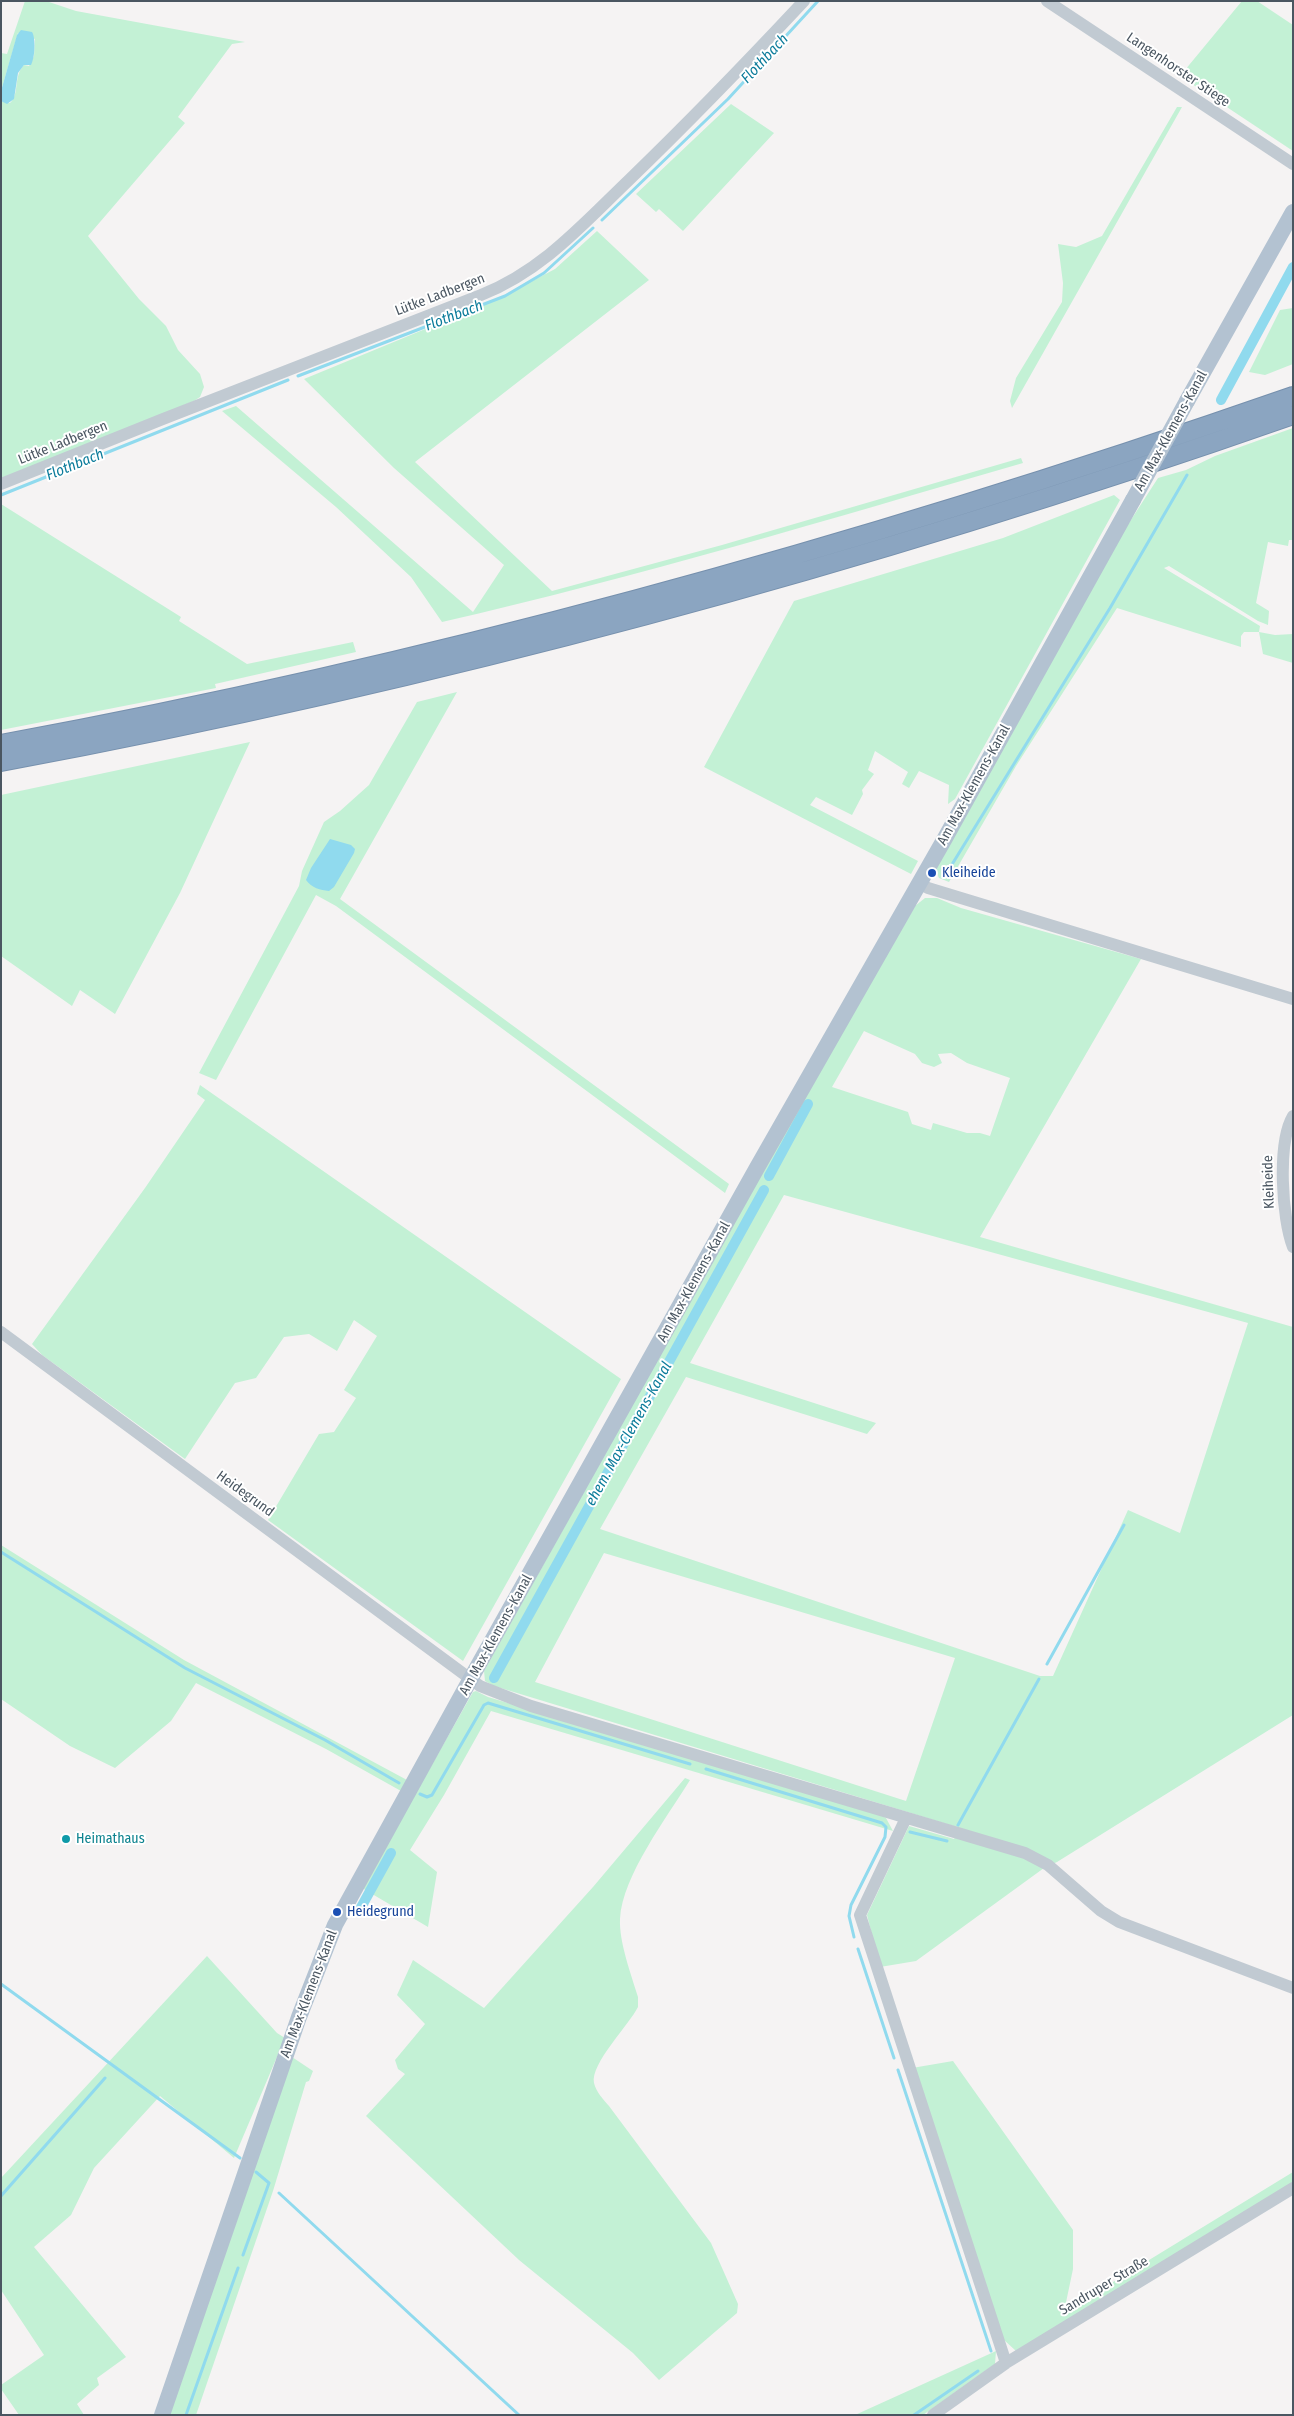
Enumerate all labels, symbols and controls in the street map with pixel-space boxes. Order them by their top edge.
street label: Langenhorster Stiege [1123,29,1233,111]
water label: Flothbach [738,31,792,87]
street label: Lütke Ladbergen [393,270,487,320]
water label: Flothbach [422,297,486,335]
street label: Am Max-Klemens-Kanal [1131,368,1211,494]
street label: Lütke Ladbergen [16,417,110,469]
water label: Flothbach [43,445,107,485]
street label: Am Max-Klemens-Kanal [934,722,1014,848]
place label: Kleiheide [942,865,996,881]
marker: Kleiheide [926,867,938,879]
street label: Kleiheide [1260,1155,1278,1209]
street label: Am Max-Klemens-Kanal [654,1219,734,1345]
water label: ehem. Max-Clemens-Kanal [582,1359,676,1509]
street label: Heidegrund [213,1468,277,1520]
street label: Am Max-Klemens-Kanal [456,1572,536,1698]
place label: Heimathaus [76,1831,145,1847]
marker: Heimathaus [60,1833,72,1845]
place label: Heidegrund [347,1904,414,1920]
marker: Heidegrund [331,1906,343,1918]
street label: Am Max-Klemens-Kanal [277,1928,341,2060]
street label: Sandruper Straße [1057,2253,1151,2319]

